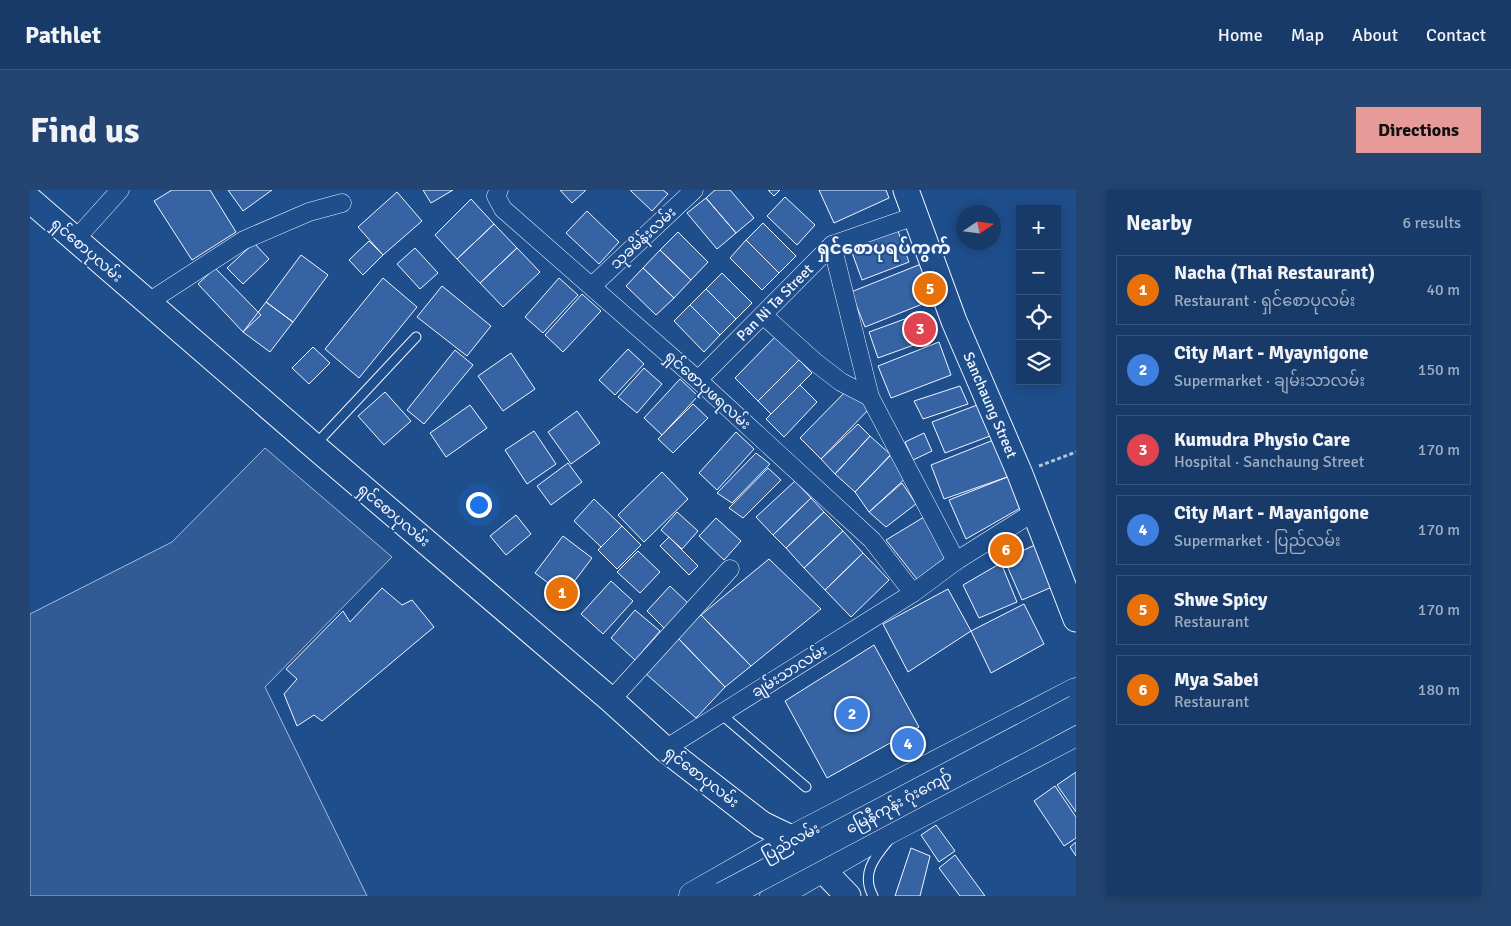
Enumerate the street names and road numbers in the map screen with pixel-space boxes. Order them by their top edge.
street label: သုခမိန်းလမ်း [606,202,682,275]
street label: ရှင်စောပုလမ်း [46,213,127,288]
street label: Pan Ni Ta Street [733,260,817,345]
street label: ရှင်စောပုဖရလမ်း [659,346,755,435]
street label: Sanchaung Street [959,349,1021,461]
street label: ရှင်စောပုလမ်း [352,479,434,553]
street label: ချမ်းသာလမ်း [748,640,832,704]
street label: ရှင်စောပုလမ်း [660,742,743,814]
street label: မြေနီကုန်း ဂုံးကျော် [843,766,957,840]
street label: ပြည်လမ်း [759,818,824,868]

